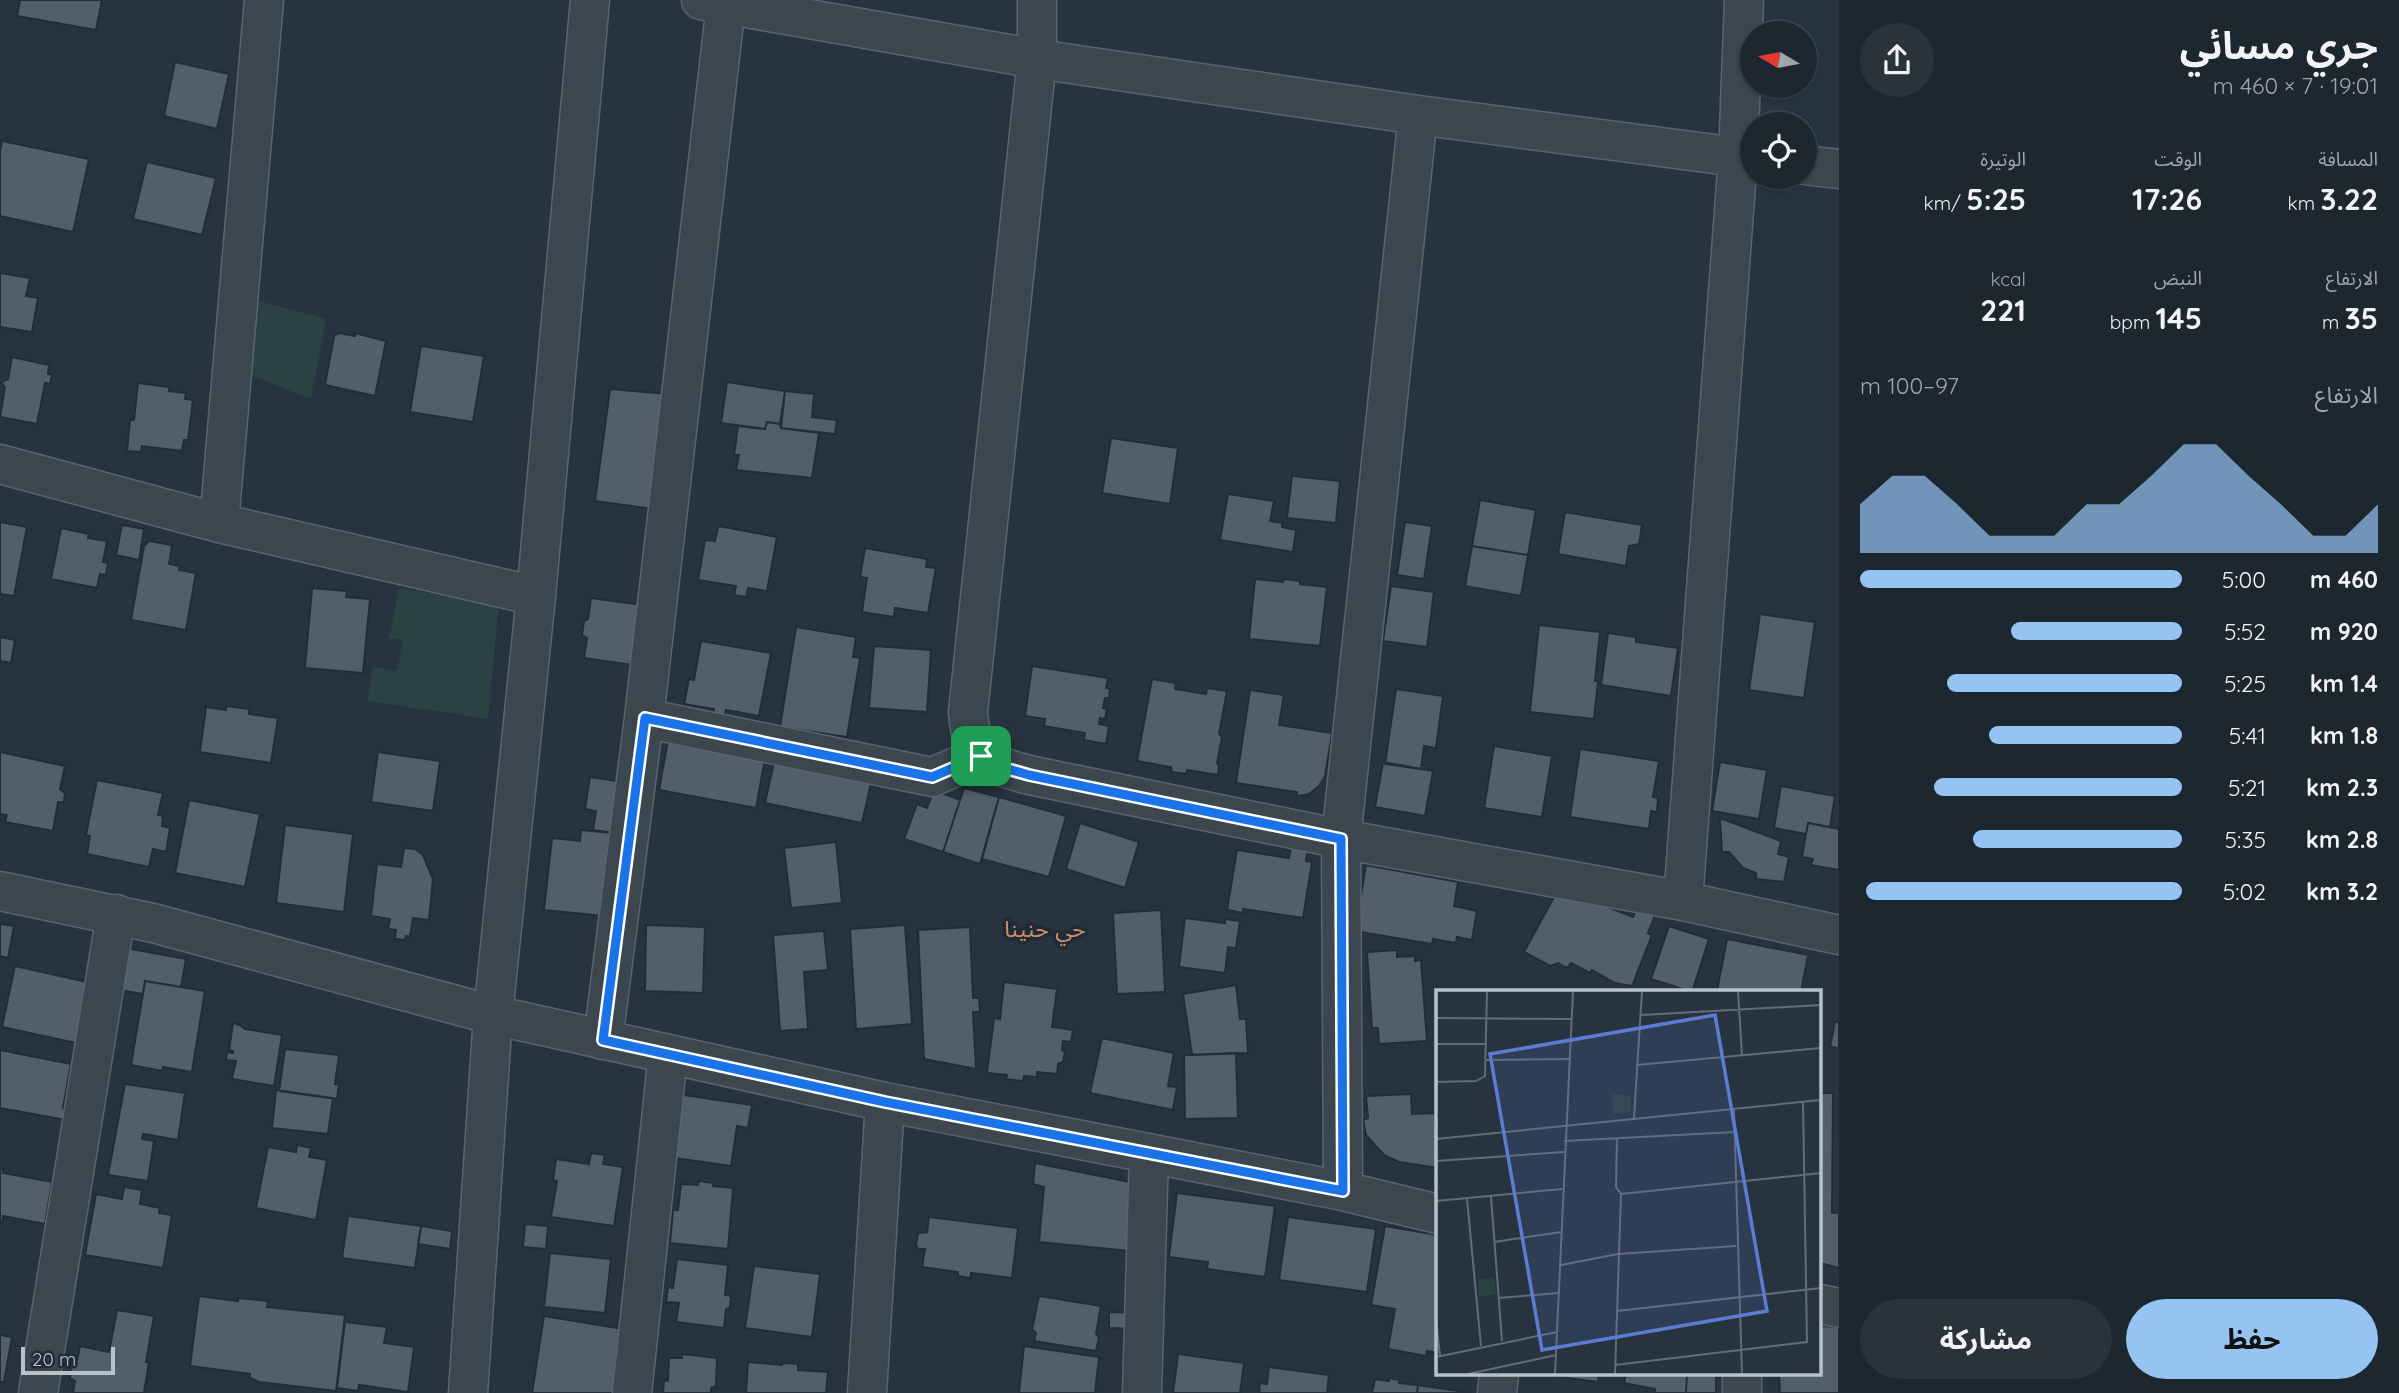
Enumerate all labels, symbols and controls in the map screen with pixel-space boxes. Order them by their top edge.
north arrow [1740,21,1816,98]
map controls [1740,21,1817,189]
text: جري مسائي [2180,21,2378,69]
button: share [1860,23,1934,97]
text: 19:01 · 7 × 460 m [2213,71,2378,100]
button: locate [1740,112,1817,189]
text: الوتيرة [1980,147,2026,171]
text: الوقت [2154,147,2202,171]
text: المسافة [2318,147,2378,171]
text: 5:25 [1966,180,2026,218]
text: 17:26 [2132,180,2202,218]
text: 3.22 [2320,180,2378,218]
text: /km [1924,191,1966,215]
text: km [2288,191,2320,215]
text: النبض [2154,266,2202,290]
text: الارتفاع [2326,266,2378,290]
text: kcal [1991,267,2026,291]
text: 221 [1980,291,2026,329]
text: 145 [2155,299,2202,337]
text: 35 [2345,299,2378,337]
text: bpm [2110,310,2155,334]
text: m [2322,310,2345,334]
text: 97–100 m [1860,371,1959,400]
text: الارتفاع [2315,380,2378,409]
text: 5:00 [2222,565,2266,594]
text: 460 m [2310,565,2378,594]
text: 5:52 [2224,617,2266,646]
text: 920 m [2310,617,2378,646]
text: 5:25 [2224,669,2266,698]
text: 1.4 km [2310,669,2378,698]
text: 5:41 [2229,721,2266,750]
text: 1.8 km [2310,721,2378,750]
pin [951,726,1011,786]
icon: arrive [962,737,1000,775]
text: 5:21 [2228,773,2266,802]
text: 2.3 km [2306,773,2378,802]
text: 5:35 [2225,825,2266,854]
text: 2.8 km [2306,825,2378,854]
text: 5:02 [2223,877,2266,906]
text: 3.2 km [2306,877,2378,906]
district label: حي حنينا [1004,914,1086,946]
inset map [1436,990,1822,1376]
button: مشاركة [1860,1299,2112,1379]
button: حفظ [2126,1299,2378,1379]
scale bar [21,1344,116,1376]
text: 20 m [32,1347,76,1371]

